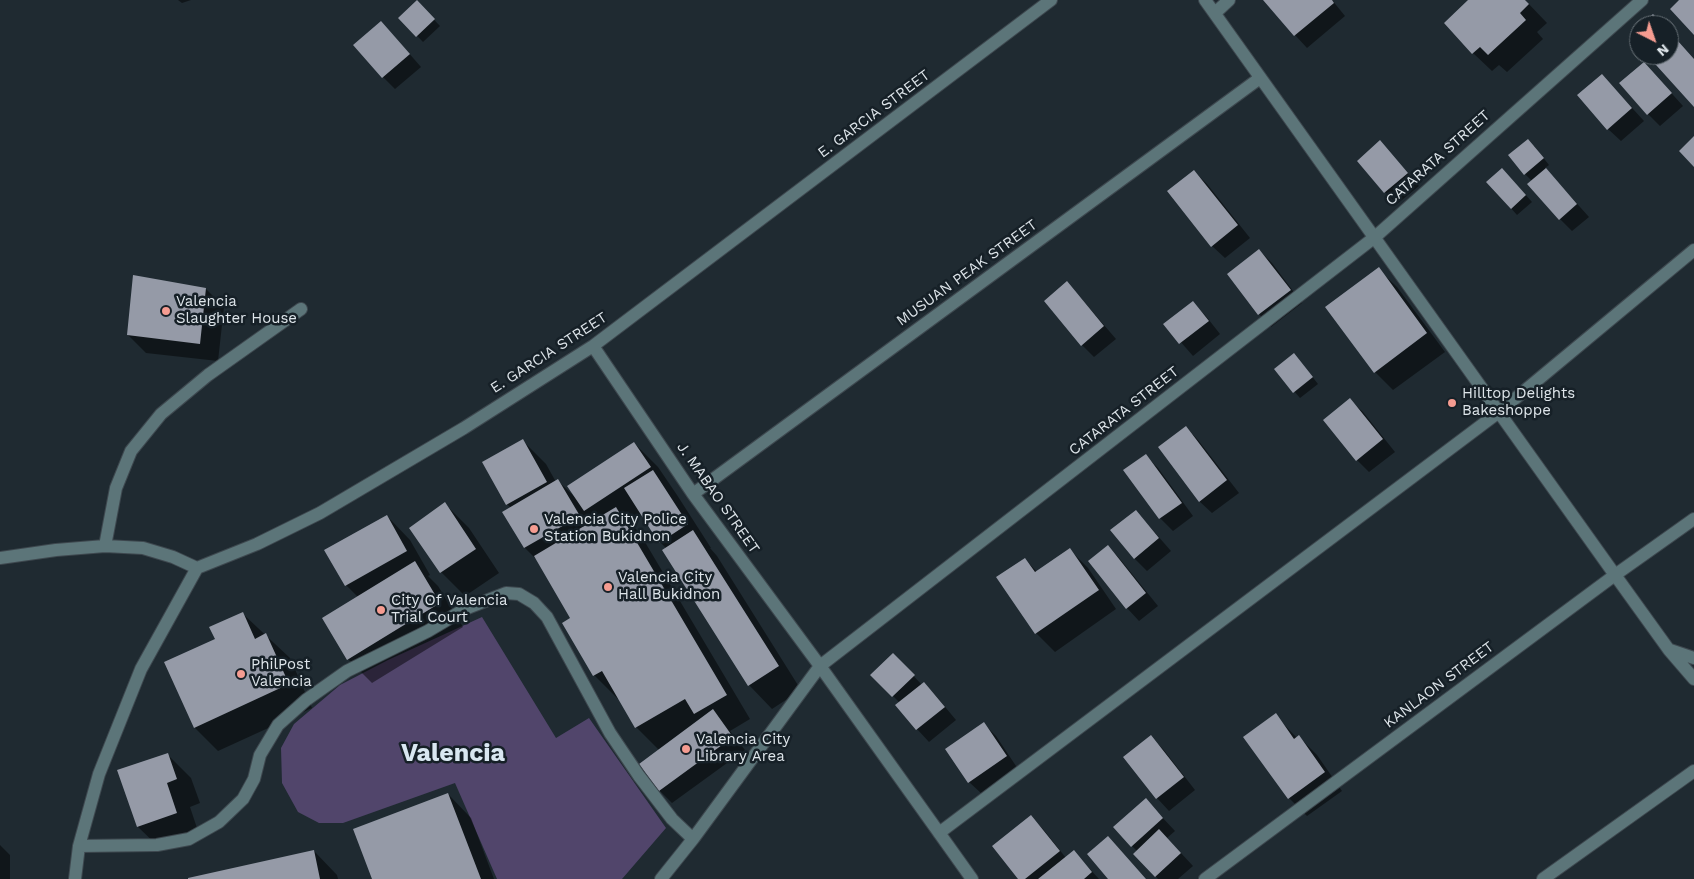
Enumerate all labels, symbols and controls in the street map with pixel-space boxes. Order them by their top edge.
north arrow [1629,15,1679,65]
text: N [1654,41,1672,60]
street label: E. GARCIA STREET [814,66,934,162]
street label: CATARATA STREET [1382,106,1494,210]
street label: MUSUAN PEAK STREET [893,216,1041,330]
place label: Valencia Slaughter House [176,293,297,328]
marker: Valencia Slaughter House [160,305,172,317]
street label: E. GARCIA STREET [487,309,611,397]
street label: CATARATA STREET [1066,363,1182,459]
place label: Hilltop Delights Bakeshoppe [1462,385,1575,420]
marker: Hilltop Delights Bakeshoppe [1446,397,1458,409]
street label: J. MABAO STREET [673,439,763,557]
place label: Valencia City Police Station Bukidnon [544,511,687,546]
marker: Valencia City Police Station Bukidnon [528,523,540,535]
place label: Valencia City Hall Bukidnon [618,569,720,604]
marker: Valencia City Hall Bukidnon [602,581,614,593]
place label: City Of Valencia Trial Court [391,592,507,627]
marker: City Of Valencia Trial Court [375,604,387,616]
street label: KANLAON STREET [1380,638,1498,732]
place label: PhilPost Valencia [251,656,312,691]
marker: PhilPost Valencia [235,668,247,680]
place label: Valencia City Library Area [696,731,790,766]
district label: Valencia [401,739,505,769]
marker: Valencia City Library Area [680,743,692,755]

